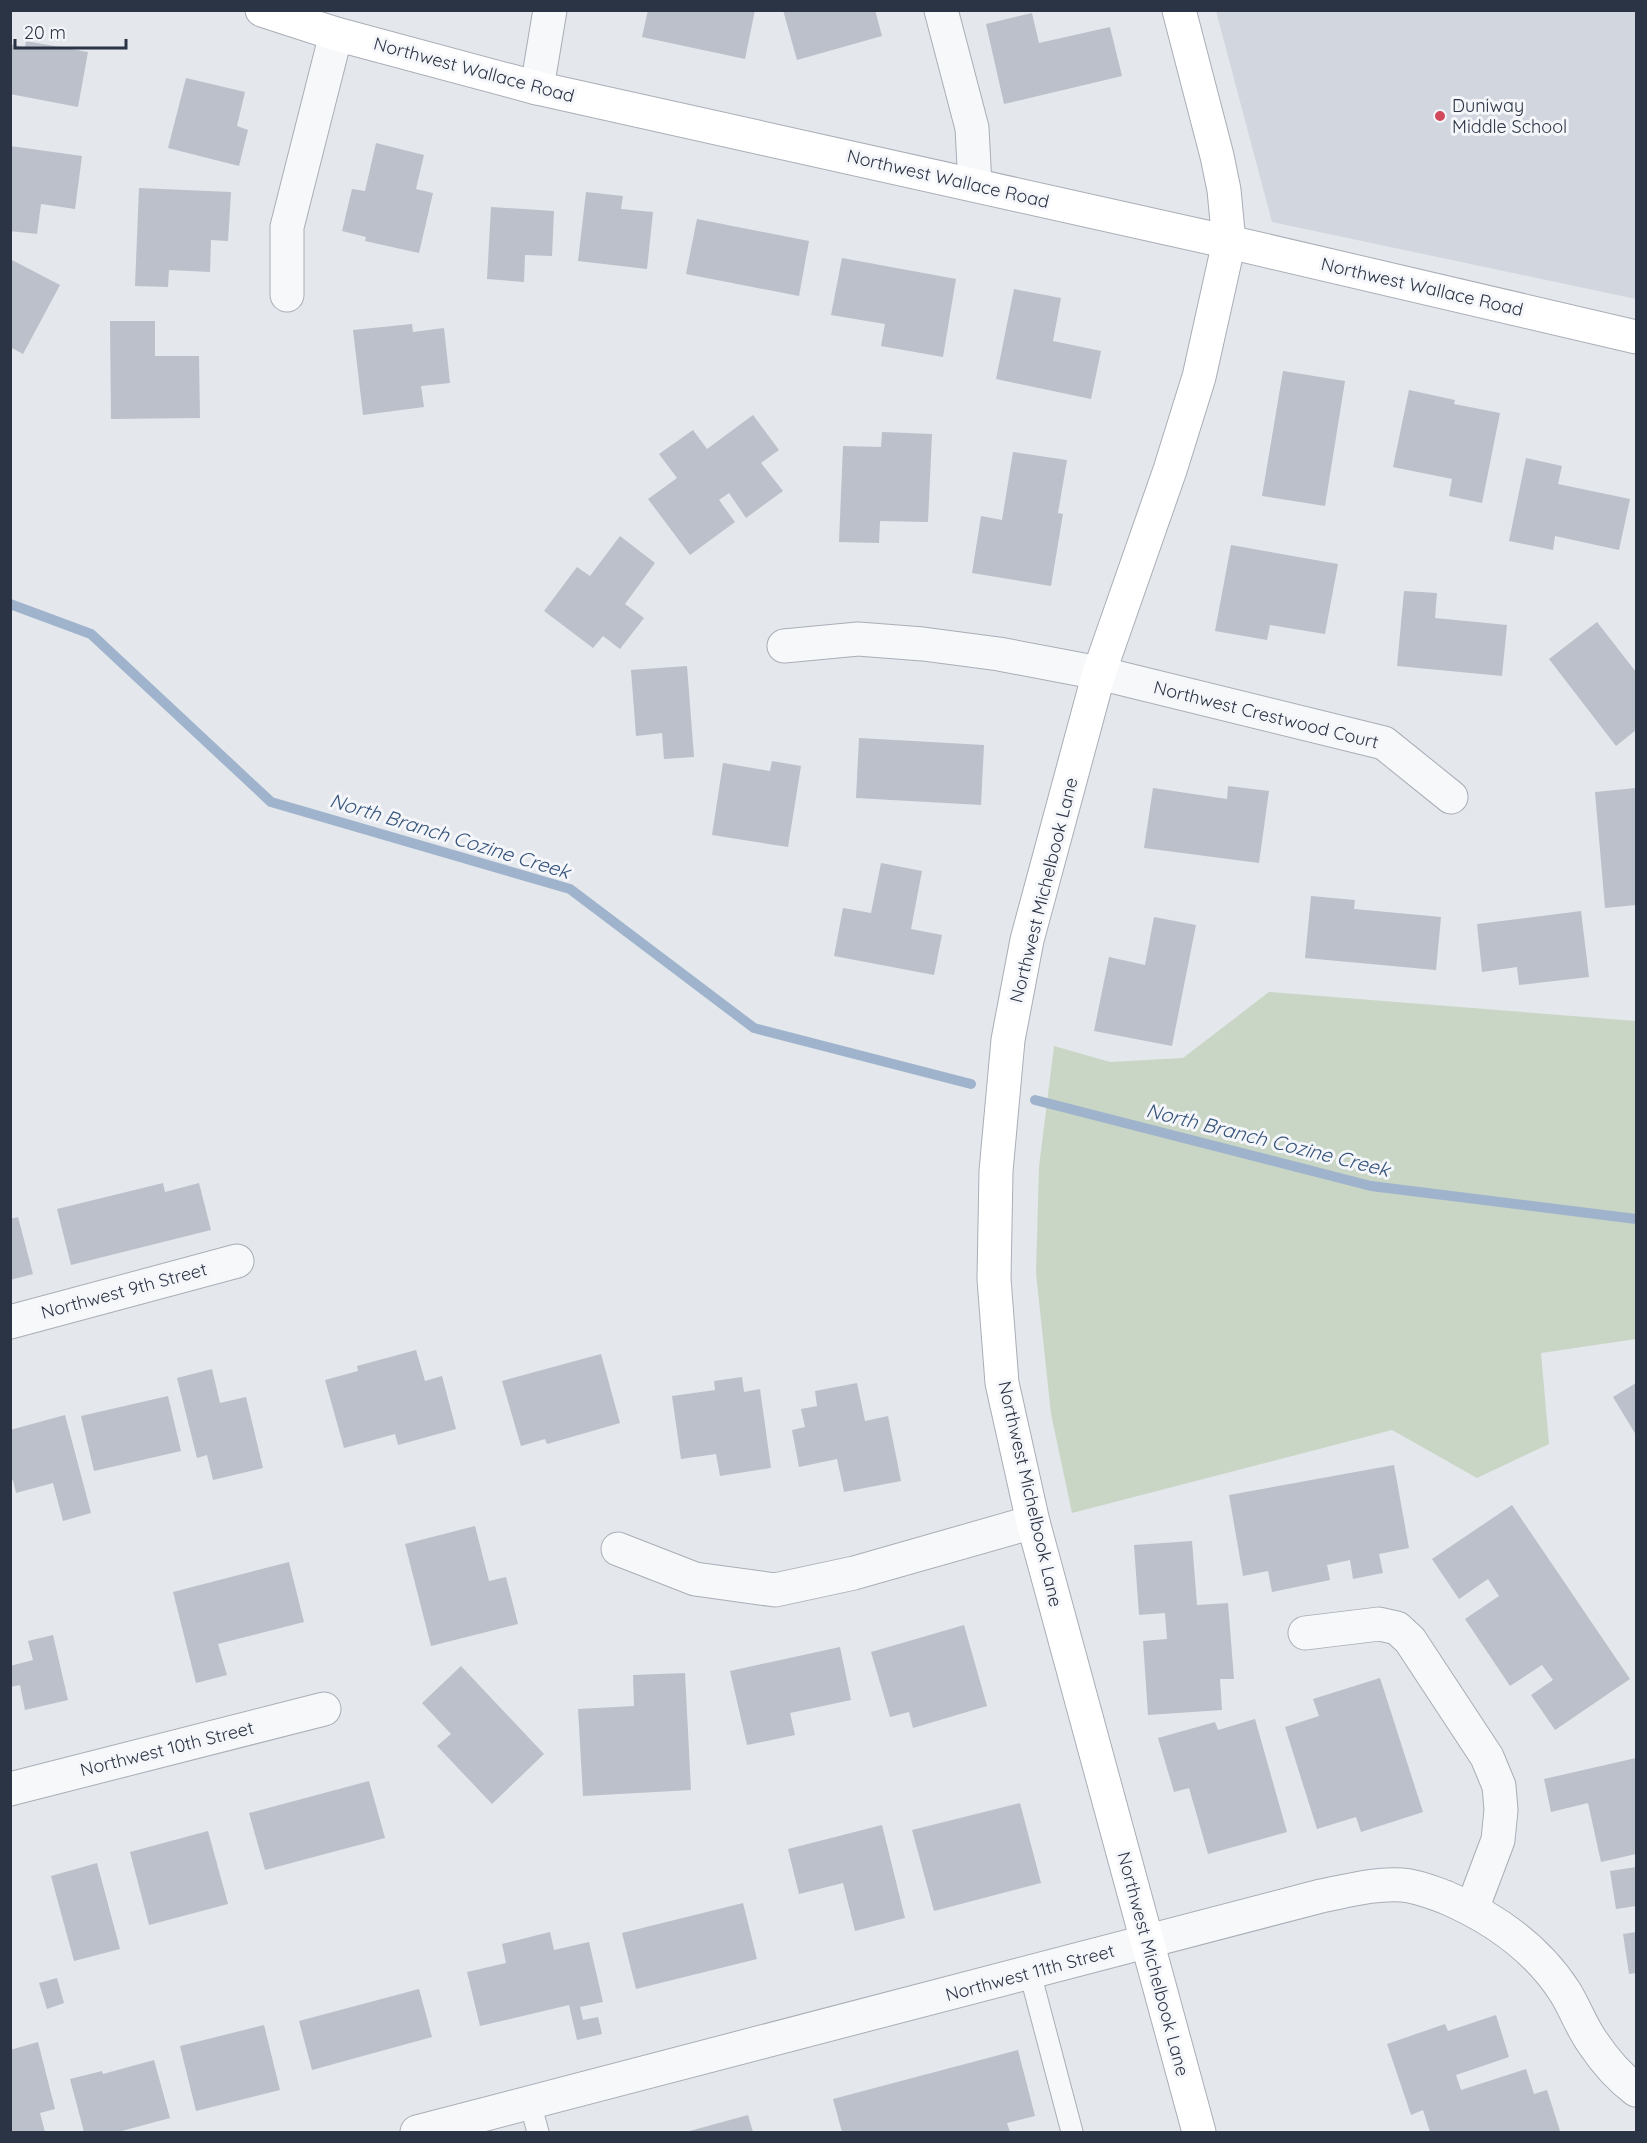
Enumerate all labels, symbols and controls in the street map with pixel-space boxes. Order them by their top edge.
scale bar [15,12,126,50]
text: 20 m [24,21,66,44]
street label: Northwest Wallace Road [371,32,577,107]
place label: Duniway Middle School [1452,94,1567,138]
marker: Duniway Middle School [1433,109,1447,123]
street label: Northwest Wallace Road [845,144,1051,213]
street label: Northwest Wallace Road [1319,252,1525,321]
street label: Northwest Crestwood Court [1151,675,1381,754]
street label: Northwest Michelbook Lane [1004,775,1083,1005]
water label: North Branch Cozine Creek [327,787,576,885]
water label: North Branch Cozine Creek [1144,1097,1395,1182]
street label: Northwest 9th Street [38,1257,209,1324]
street label: Northwest Michelbook Lane [993,1379,1068,1609]
street label: Northwest 10th Street [78,1716,256,1781]
street label: Northwest Michelbook Lane [1112,1849,1195,2079]
street label: Northwest 11th Street [943,1939,1117,2006]

